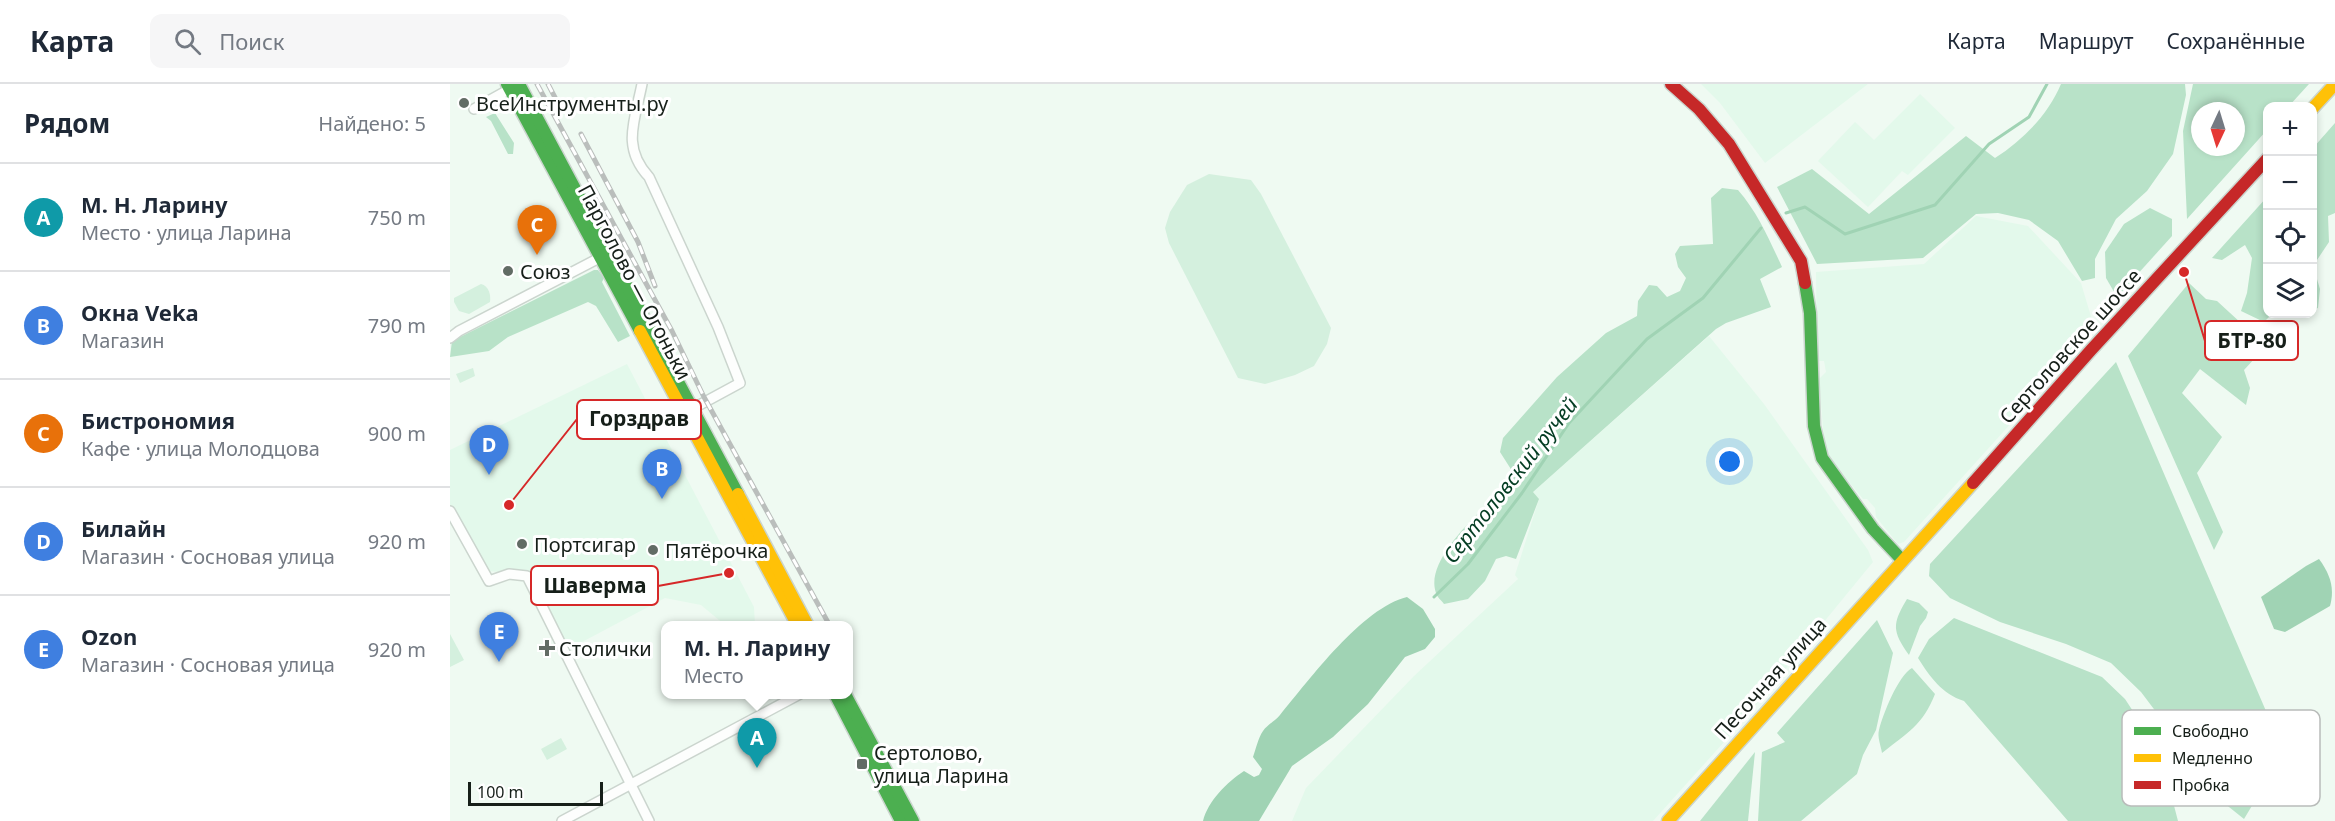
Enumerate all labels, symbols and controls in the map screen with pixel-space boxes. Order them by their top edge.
search box [150,14,570,68]
text: Карта [30,22,114,60]
icon: search [171,25,204,58]
text: Поиск [219,26,285,56]
text: Карта [1947,27,2006,55]
text: Маршрут [2039,27,2134,55]
text: Сохранённые [2167,27,2305,55]
place label: ВсеИнструменты.ру [476,90,669,117]
marker: ВсеИнструменты.ру [457,96,471,110]
north arrow [2191,102,2245,156]
map controls [2263,102,2317,318]
button: + [2263,102,2317,156]
text: Рядом [24,105,110,141]
text: Найдено: 5 [318,110,426,137]
button: − [2263,156,2317,210]
street label: Парголово — Огоньки [572,180,698,384]
text: М. Н. Ларину [81,189,228,219]
text: A [37,204,50,231]
text: 750 m [368,204,426,231]
pin: C [518,206,556,255]
button: locate [2263,210,2317,264]
text: Место · улица Ларина [81,219,292,246]
place label: Союз [520,258,570,285]
street label: Сертоловское шоссе [1993,263,2147,429]
marker: Союз [501,264,515,278]
button: layers [2263,264,2317,318]
text: Окна Veka [81,297,199,327]
text: B [37,312,50,339]
text: 790 m [368,312,426,339]
callout: БТР-80 [2205,321,2298,360]
text: БТР-80 [2217,326,2287,354]
text: Магазин [81,327,165,354]
water label: Сертоловский ручей [1436,391,1584,569]
callout: Горздрав [577,400,701,439]
text: Горздрав [589,404,689,432]
text: Бистрономия [81,405,235,435]
text: C [37,420,50,447]
text: 900 m [368,420,426,447]
pin: D [470,426,508,475]
text: Кафе · улица Молодцова [81,435,320,462]
your location [1715,447,1744,476]
pin: B [642,450,682,499]
text: Билайн [81,513,166,543]
text: D [36,528,51,555]
text: 920 m [368,528,426,555]
place label: Портсигар [534,531,636,558]
marker: Портсигар [515,537,529,551]
place label: Пятёрочка [665,537,768,564]
text: Магазин · Сосновая улица [81,543,335,570]
marker: Пятёрочка [646,543,660,557]
callout: Шаверма [531,566,658,605]
text: Шаверма [543,571,647,599]
street label: Песочная улица [1708,611,1832,745]
pin: E [479,612,518,662]
text: Ozon [81,621,137,651]
popup [661,621,853,699]
text: М. Н. Ларину [684,632,830,662]
place label: Столички [559,635,652,662]
text: E [38,636,49,663]
text: 920 m [368,636,426,663]
marker: Столички [540,641,554,655]
text: Магазин · Сосновая улица [81,651,335,678]
text: Место [684,662,744,689]
legend [2122,710,2320,806]
pin: A [738,718,776,768]
text: Свободно [2172,720,2249,742]
place label: Сертолово, улица Ларина [874,739,1009,789]
text: Медленно [2172,747,2253,769]
marker: Сертолово, улица Ларина [855,757,869,771]
text: Пробка [2172,774,2230,796]
scale bar [468,779,603,806]
text: 100 m [477,781,524,803]

